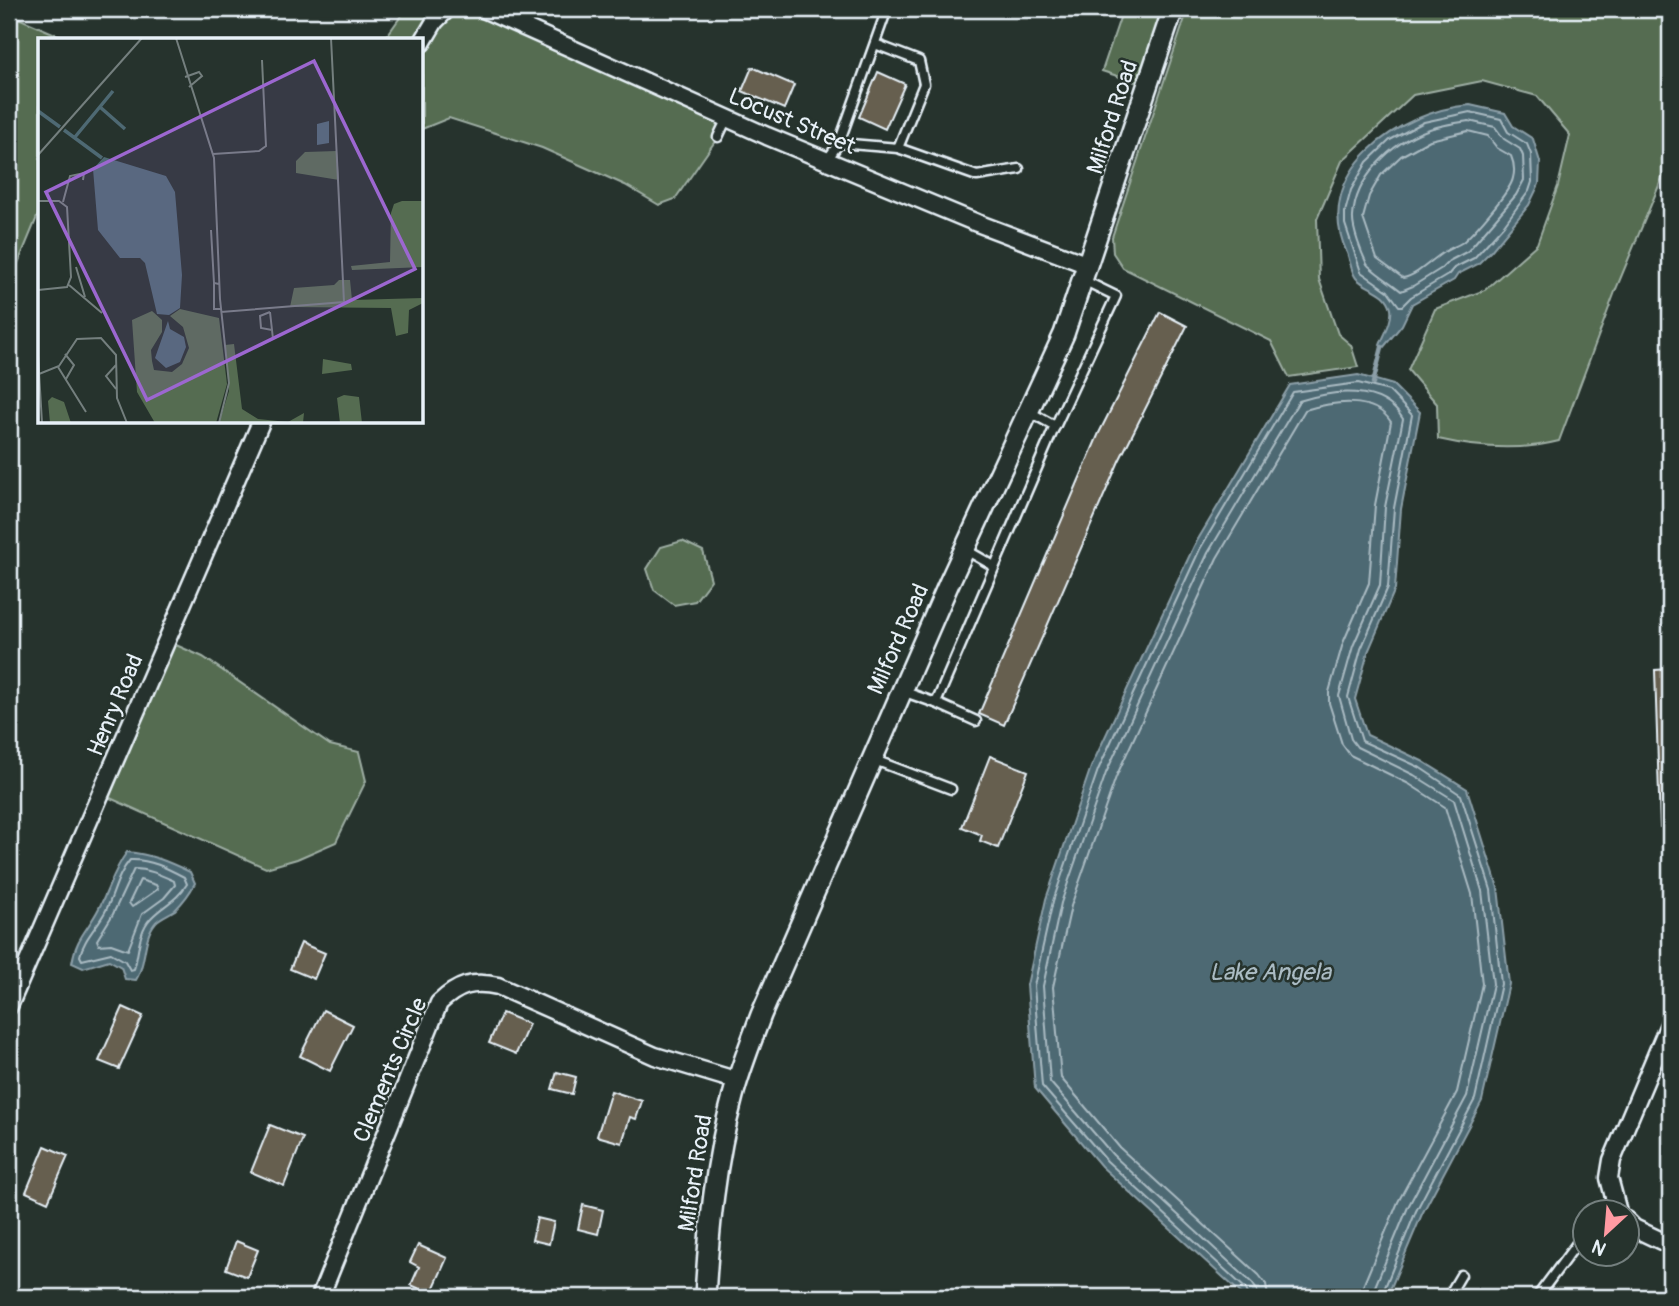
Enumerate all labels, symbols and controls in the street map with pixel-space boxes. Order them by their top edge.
inset map [38,38,424,424]
street label: Milford Road [1080,56,1144,178]
street label: Locust Street [724,81,861,161]
street label: Milford Road [861,579,935,699]
street label: Henry Road [81,650,149,760]
water label: Lake Angela [1209,958,1333,987]
street label: Clements Circle [346,993,434,1147]
street label: Milford Road [671,1112,719,1234]
north arrow [1570,1198,1640,1268]
text: N [1588,1234,1610,1261]

